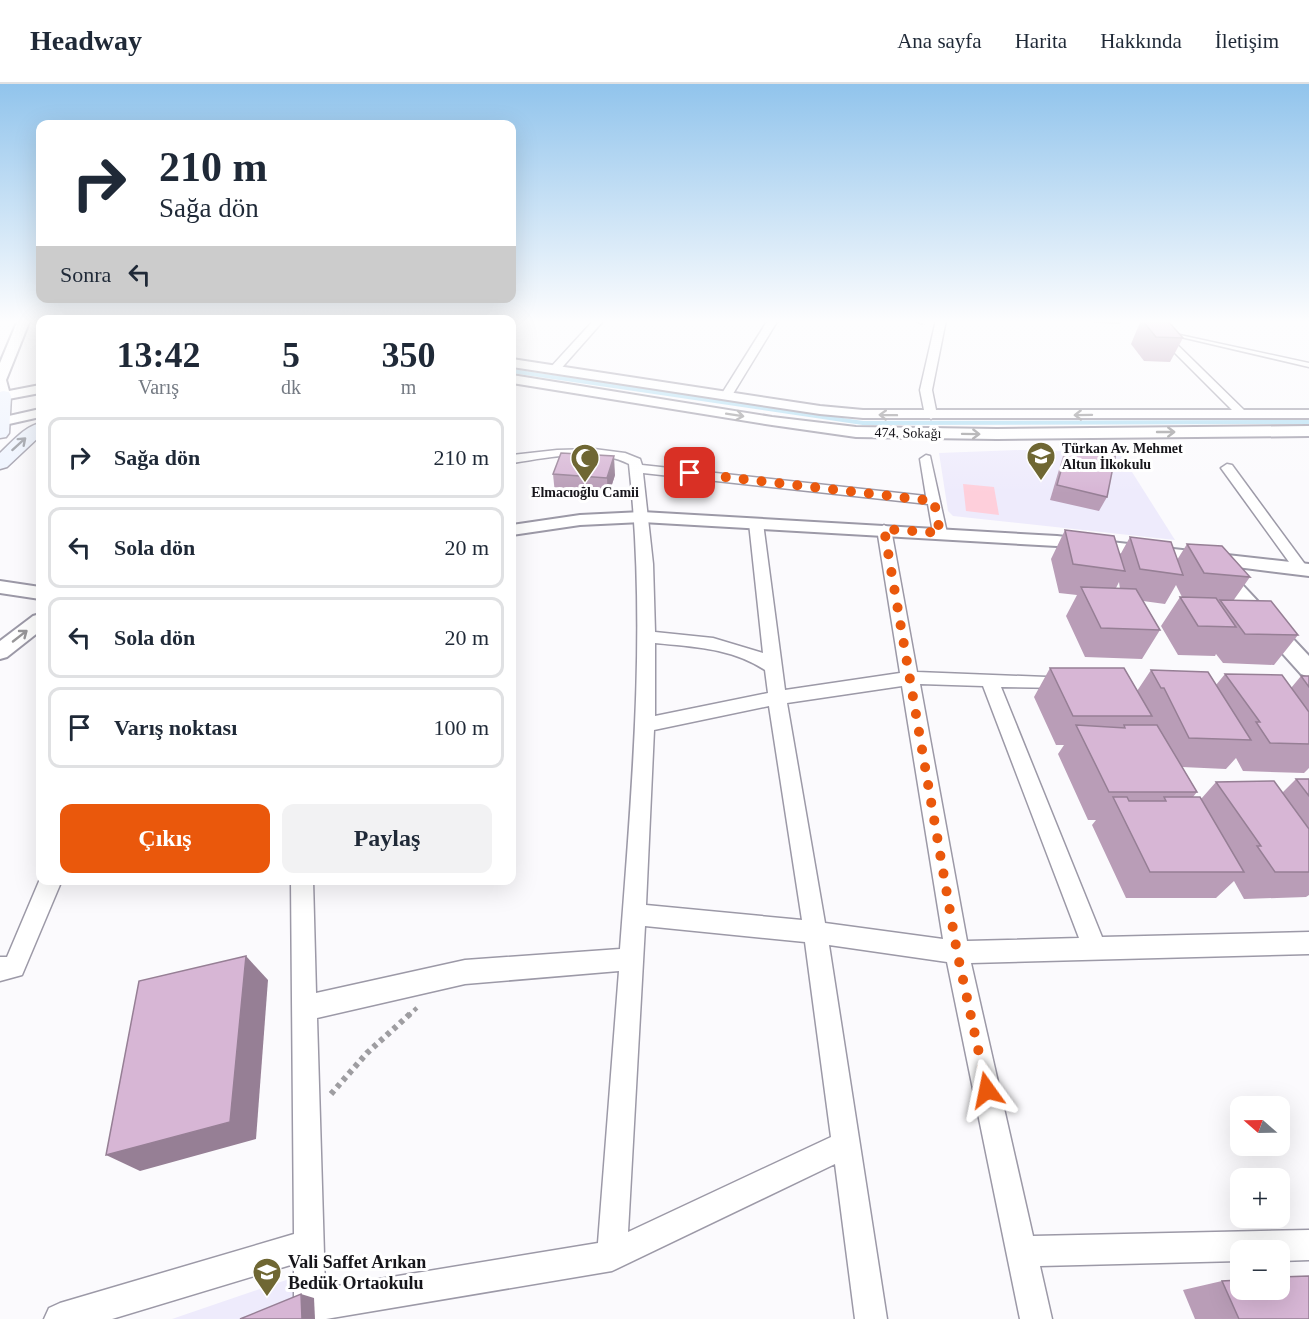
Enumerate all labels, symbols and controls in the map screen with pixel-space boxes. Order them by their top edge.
text: Headway [30,25,142,56]
text: Ana sayfa [897,29,982,53]
text: Harita [1015,29,1067,53]
text: Hakkında [1100,29,1182,53]
text: İletişim [1215,29,1279,53]
icon: right [60,144,138,222]
text: 210 m [159,144,268,190]
text: Sağa dön [159,193,259,223]
icon: left [123,258,156,291]
text: Sonra [60,262,111,287]
text: 13:42 [117,335,201,375]
text: 5 [282,335,300,375]
text: 350 [382,335,436,375]
text: Varış [138,376,179,398]
text: dk [281,376,301,398]
text: m [401,376,416,398]
one-way arrow [878,409,898,420]
one-way arrow [1073,409,1093,421]
one-way arrow [725,410,745,421]
street label: 474. Sokağı [874,425,942,441]
one-way arrow [1155,426,1175,438]
one-way arrow [960,428,980,439]
one-way arrow [11,437,26,451]
school or university icon: Türkan Av. Mehmet Altun İlkokulu [1025,440,1057,482]
icon: right [63,441,96,474]
place label: Türkan Av. Mehmet Altun İlkokulu [1062,441,1183,472]
mosque icon: Elmacıoğlu Camii [569,442,601,484]
text: Sağa dön [114,445,200,470]
text: 210 m [433,445,489,470]
pin [664,447,715,498]
icon: arrive [673,456,706,489]
place label: Elmacıoğlu Camii [531,485,639,500]
icon: left [63,531,96,564]
text: Sola dön [114,535,195,560]
text: 20 m [444,535,489,560]
icon: left [63,621,96,654]
text: Sola dön [114,625,195,650]
text: 20 m [444,625,489,650]
one-way arrow [12,630,28,643]
icon: arrive [63,711,96,744]
text: Varış noktası [114,715,237,740]
text: 100 m [433,715,489,740]
button: Çıkış [60,804,270,873]
button: Paylaş [282,804,492,873]
position arrow [955,1058,1019,1122]
north arrow [1230,1096,1290,1156]
map controls [1230,1096,1290,1300]
button: + [1230,1168,1290,1228]
button: − [1230,1240,1290,1300]
place label: Vali Saffet Arıkan Bedük Ortaokulu [288,1252,426,1293]
school or university icon: Vali Saffet Arıkan Bedük Ortaokulu [251,1256,283,1298]

